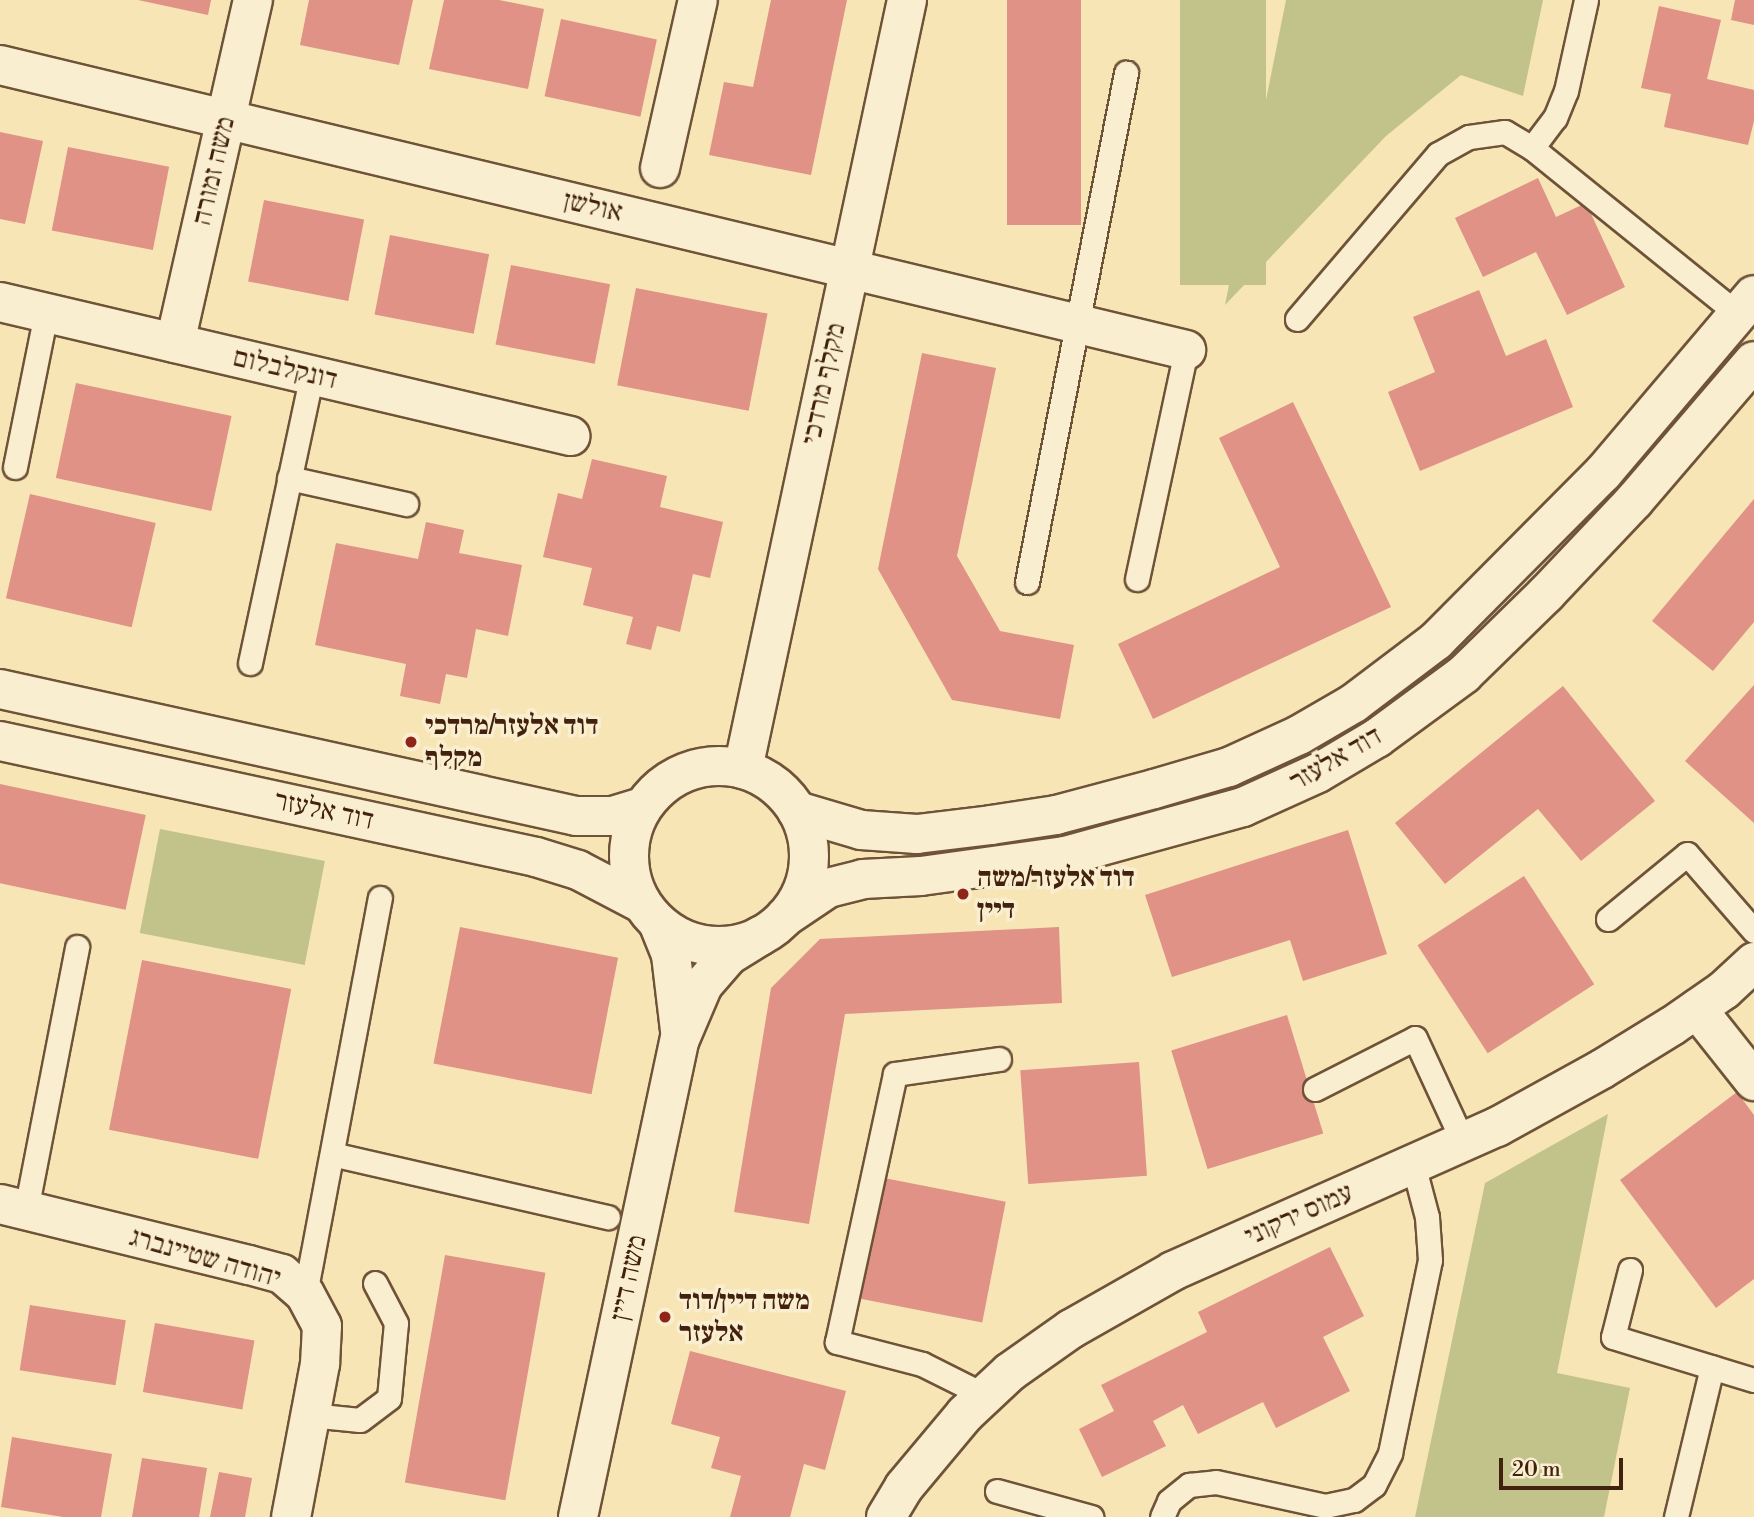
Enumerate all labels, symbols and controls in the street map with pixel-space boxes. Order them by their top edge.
street label: משה זמורה [185,113,243,229]
street label: אולשן [560,184,626,230]
street label: מקלף מרדכי [795,320,853,448]
street label: דונקלבלום [230,341,340,397]
place label: דוד אלעזר/מרדכי מקלף [425,709,598,775]
street label: דוד אלעזר [1284,719,1388,799]
marker: דוד אלעזר/מרדכי מקלף [403,734,419,750]
street label: דוד אלעזר [271,784,377,838]
place label: דוד אלעזר/משה דיין [977,861,1135,927]
marker: דוד אלעזר/משה דיין [955,886,971,902]
street label: עמוס ירקוני [1240,1176,1358,1254]
street label: יהודה שטיינברג [125,1220,285,1296]
street label: משה דיין [604,1232,654,1324]
place label: משה דיין/דוד אלעזר [679,1284,810,1350]
marker: משה דיין/דוד אלעזר [657,1309,673,1325]
scale bar [1502,1444,1626,1488]
text: 20 m [1512,1457,1561,1483]

